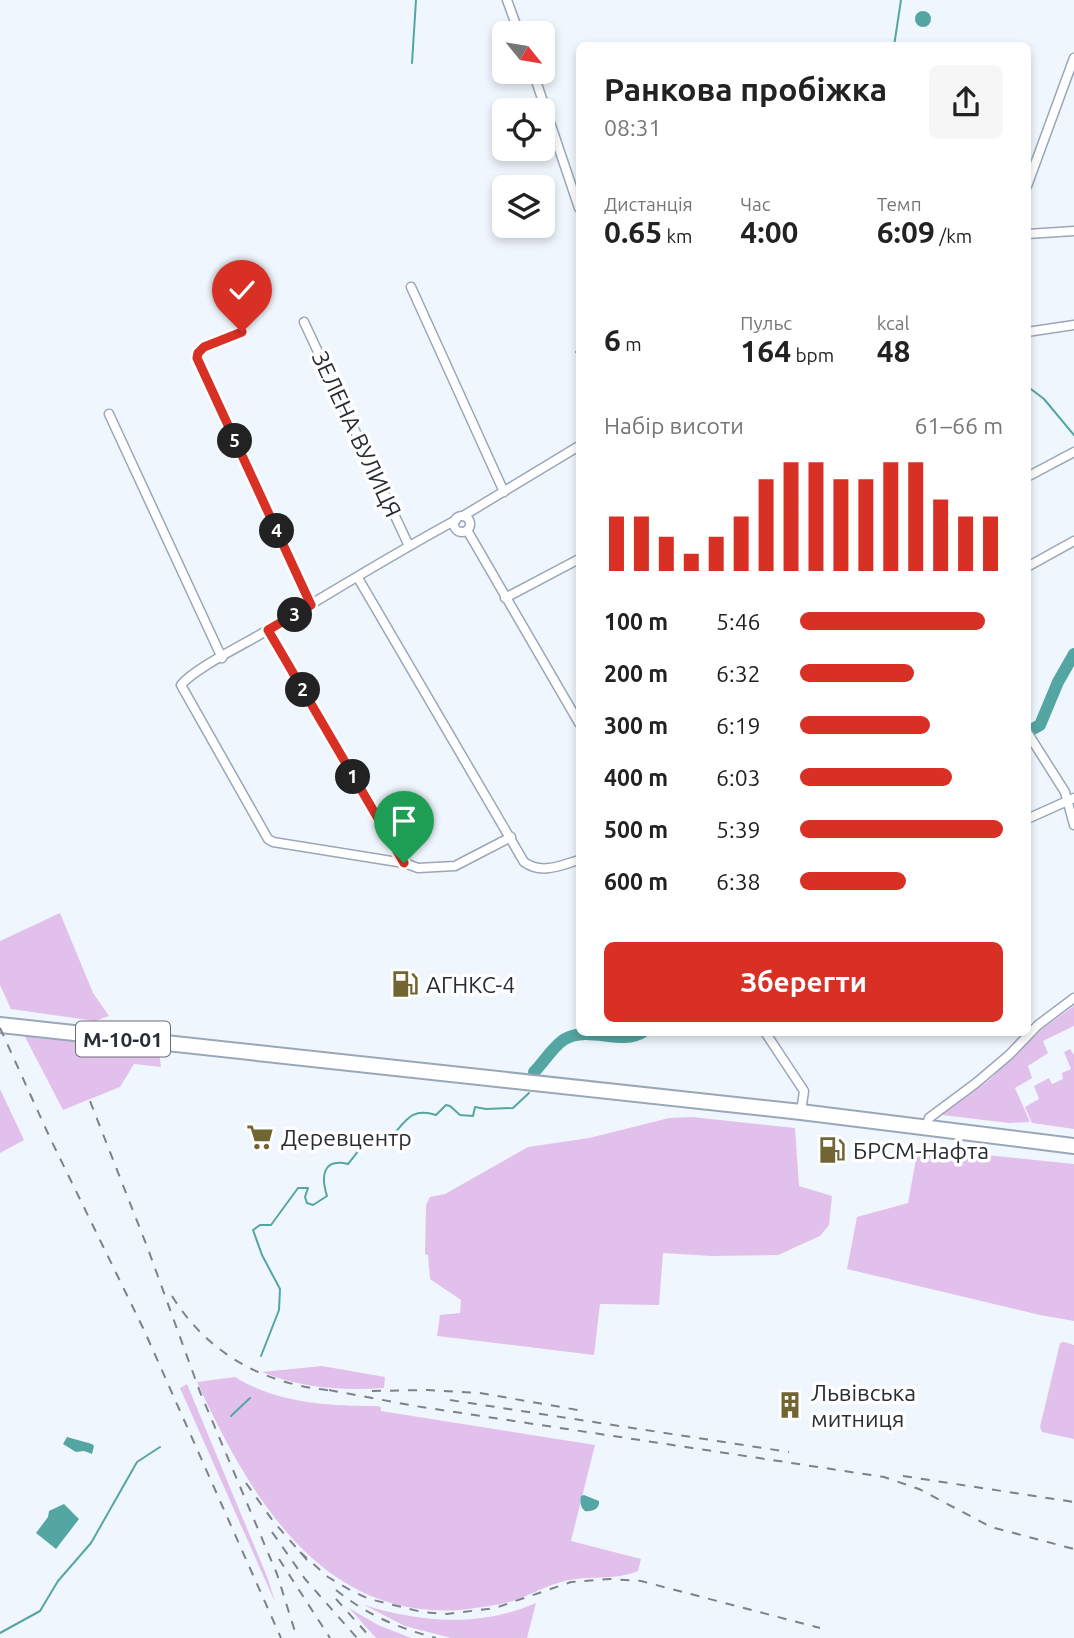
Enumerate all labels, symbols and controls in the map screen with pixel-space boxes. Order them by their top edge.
north arrow [492,21,555,84]
map controls [492,21,555,238]
button: share [929,65,1003,139]
text: Ранкова пробіжка [604,71,887,107]
button: locate [492,98,555,161]
text: 08:31 [604,115,662,140]
button: layers [492,175,555,238]
text: Дистанція [604,193,693,215]
text: Час [740,193,771,215]
text: Темп [877,193,922,215]
text: 0.65 [604,215,662,249]
text: 4:00 [740,215,798,249]
text: 6:09 [877,215,935,249]
text: km [662,225,692,247]
text: /km [935,225,972,247]
pin [212,260,272,332]
icon: check [223,271,261,309]
text: Пульс [740,312,792,334]
text: kcal [877,312,909,334]
text: 6 [604,323,621,357]
text: m [621,333,642,355]
text: 164 [740,334,791,368]
text: 48 [877,334,911,368]
text: bpm [791,344,834,366]
street label: ЗЕЛЕНА ВУЛИЦЯ [308,347,406,521]
text: Набір висоти [604,413,744,438]
text: 61–66 m [915,413,1003,438]
pin: 5 [218,424,252,458]
text: 5 [229,429,240,451]
pin: 4 [260,514,294,548]
text: 4 [271,519,282,541]
pin: 3 [278,598,312,632]
text: 3 [289,603,300,625]
text: 100 m [604,609,668,634]
text: 5:46 [716,609,761,634]
text: 200 m [604,661,668,686]
text: 6:32 [716,661,761,686]
pin: 2 [286,672,320,708]
text: 2 [297,678,308,700]
text: 300 m [604,713,668,738]
text: 6:19 [716,713,761,738]
pin: 1 [336,760,370,794]
text: 1 [347,765,358,787]
text: 400 m [604,765,668,790]
text: 6:03 [716,765,761,790]
pin [374,791,434,863]
icon: arrive [385,802,423,840]
text: 500 m [604,817,668,842]
text: 5:39 [716,817,761,842]
text: 600 m [604,869,668,894]
text: 6:38 [716,869,761,894]
button: Зберегти [604,942,1003,1022]
fuel station icon: АГНКС-4 [390,969,420,999]
place label: АГНКС-4 [426,972,515,997]
road number: М-10-01 [76,1021,170,1056]
supermarket icon: Деревцентр [245,1122,275,1152]
place label: Деревцентр [281,1125,412,1150]
fuel station icon: БРСМ-Нафта [817,1135,847,1165]
place label: БРСМ-Нафта [853,1138,989,1163]
place label: Львівська митниця [811,1380,916,1431]
building icon: Львівська митниця [775,1390,805,1420]

